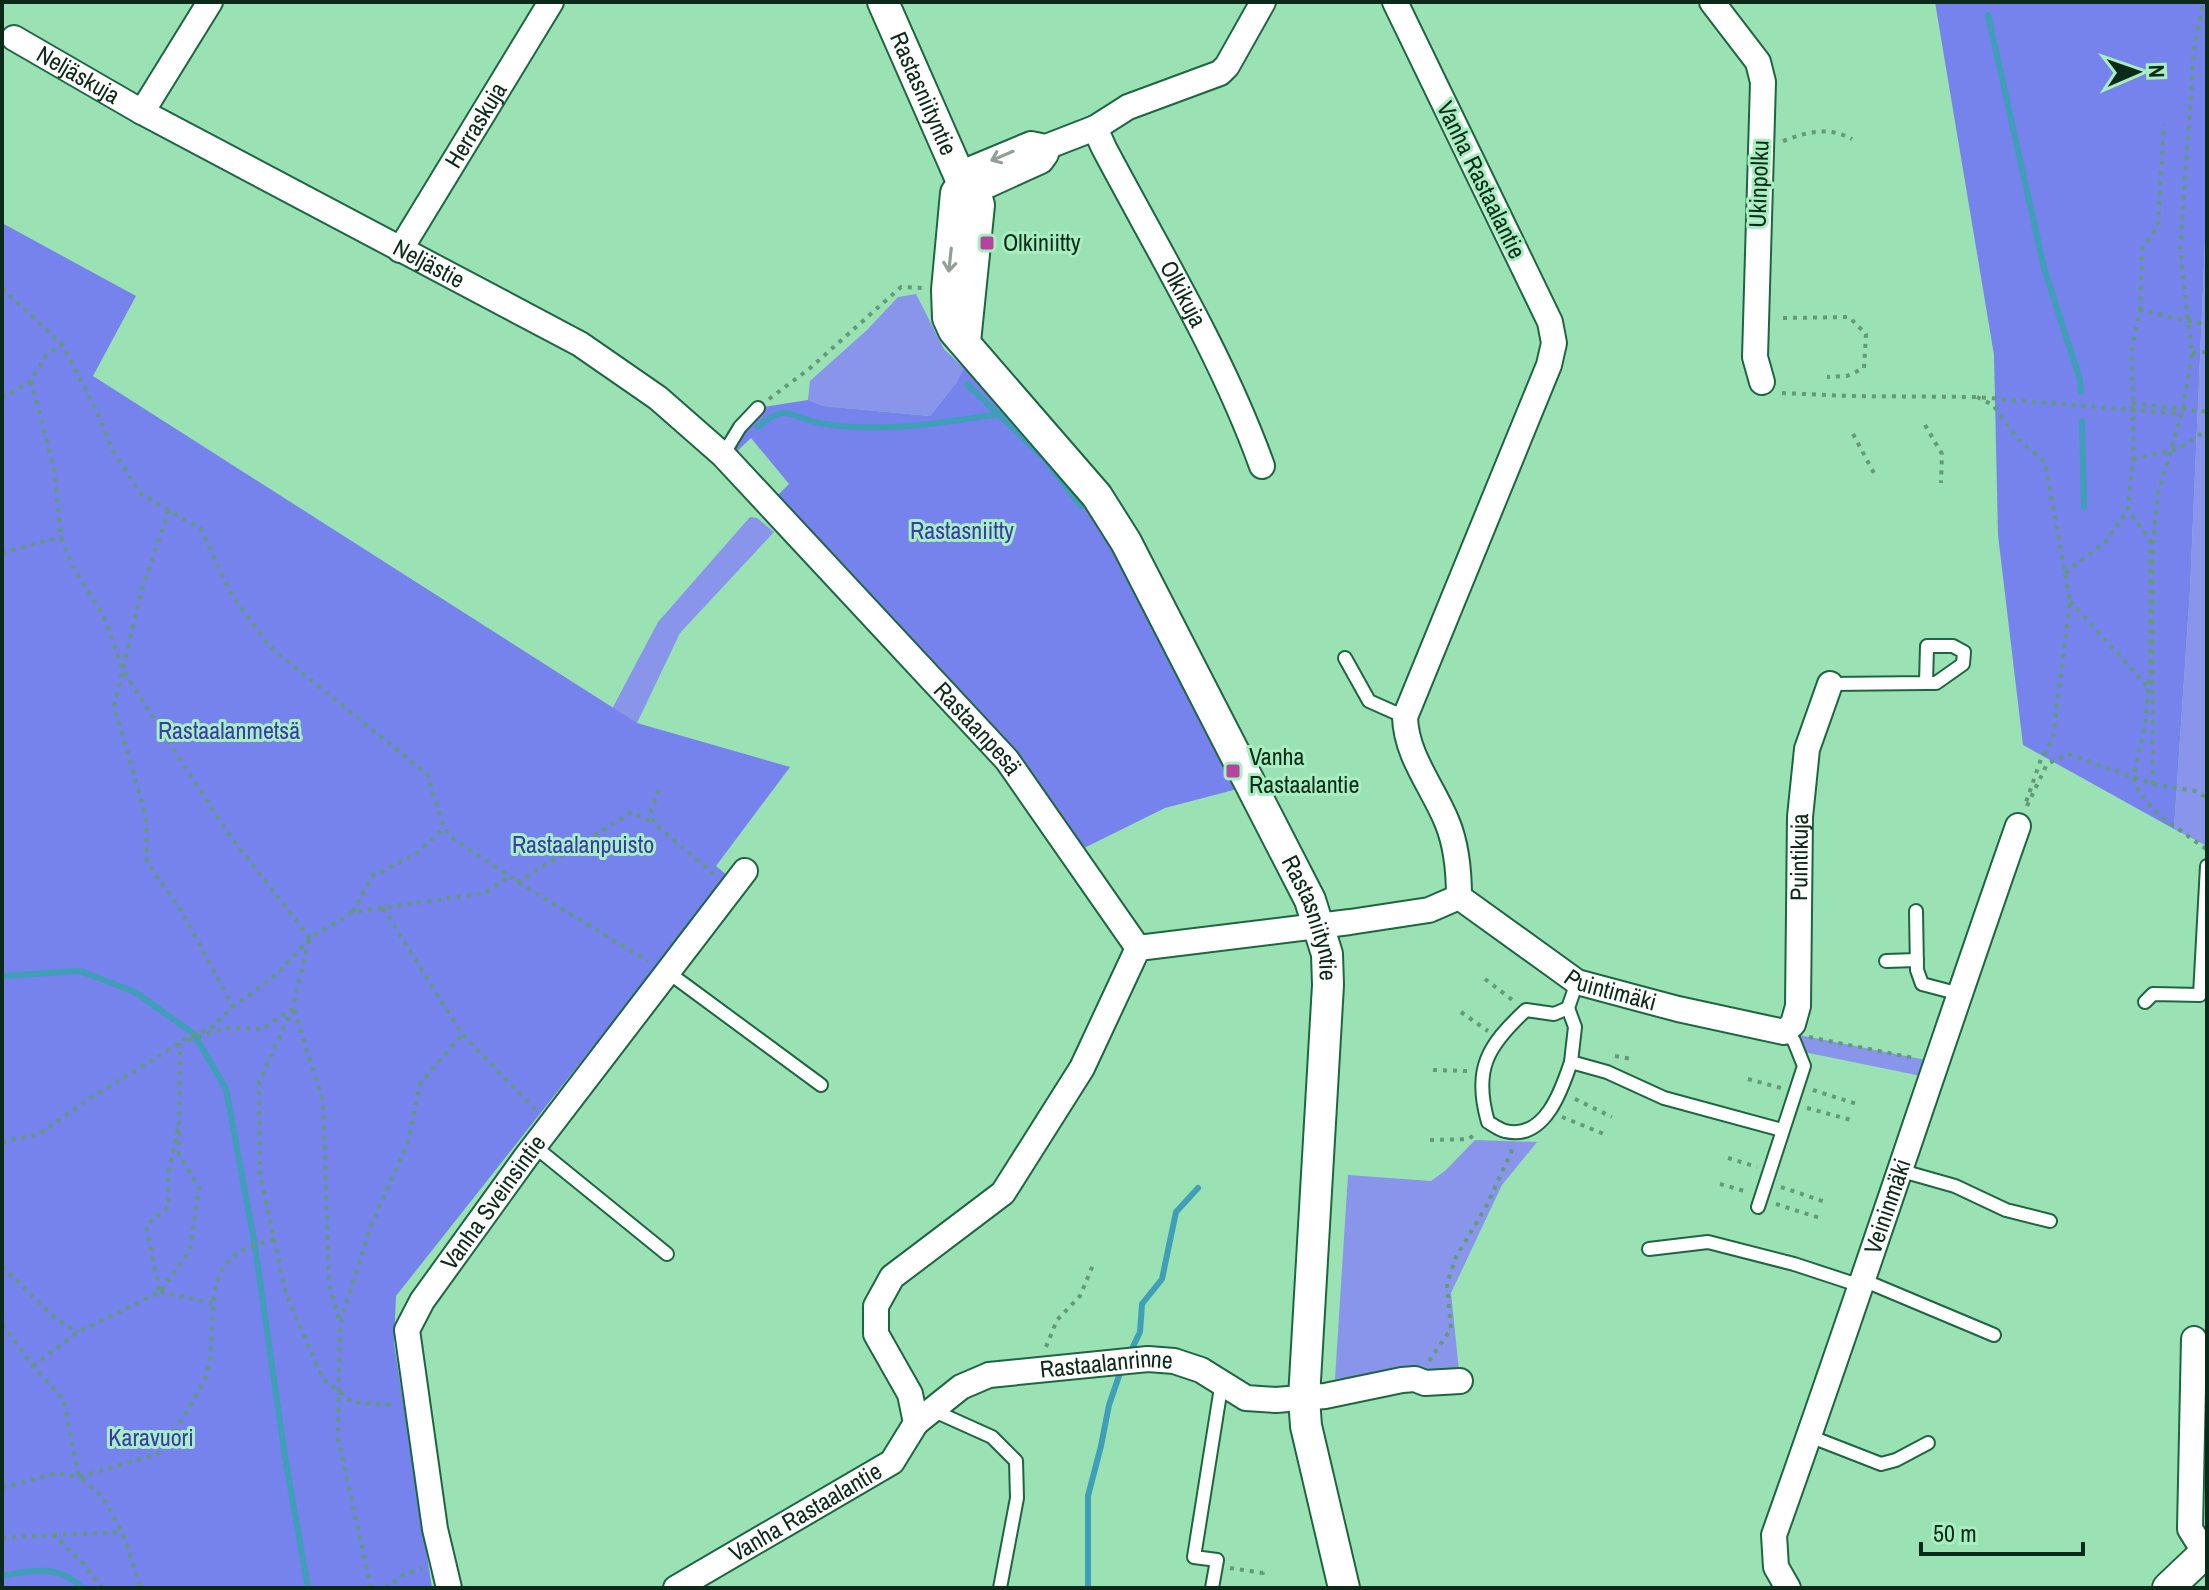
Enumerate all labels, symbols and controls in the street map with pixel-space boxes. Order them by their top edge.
street label: Rastasniityntie [883,27,965,160]
north arrow [2097,32,2177,112]
street label: Neljäskuja [31,38,126,111]
text: N [2142,64,2172,78]
street label: Herraskuja [437,76,514,174]
street label: Vanha Rastaalantie [1430,96,1534,264]
street label: Ukinpolku [1740,140,1776,228]
one-way arrow [990,150,1015,165]
place label: Olkiniitty [1003,226,1081,258]
street label: Neljästie [388,231,471,295]
marker: Olkiniitty [978,234,996,252]
one-way arrow [942,246,957,273]
street label: Olkikuja [1153,255,1215,332]
park label: Rastasniitty [910,514,1014,546]
street label: Rastaanpesä [927,674,1030,781]
park label: Rastaalanmetsä [158,714,300,746]
place label: Vanha Rastaalantie [1249,740,1360,800]
marker: Vanha Rastaalantie [1224,762,1242,780]
street label: Puintikuja [1782,813,1815,901]
park label: Rastaalanpuisto [512,828,654,860]
street label: Rastasniityntie [1275,849,1345,981]
street label: Puintimäki [1558,961,1660,1018]
street label: Vanha Sveinsintie [433,1128,552,1276]
street label: Veininmäki [1856,1154,1918,1258]
street label: Rastaalanrinne [1038,1342,1174,1385]
park label: Karavuori [108,1421,194,1453]
street label: Vanha Rastaalantie [723,1455,887,1569]
scale bar [1921,1506,2083,1556]
text: 50 m [1933,1517,1977,1549]

